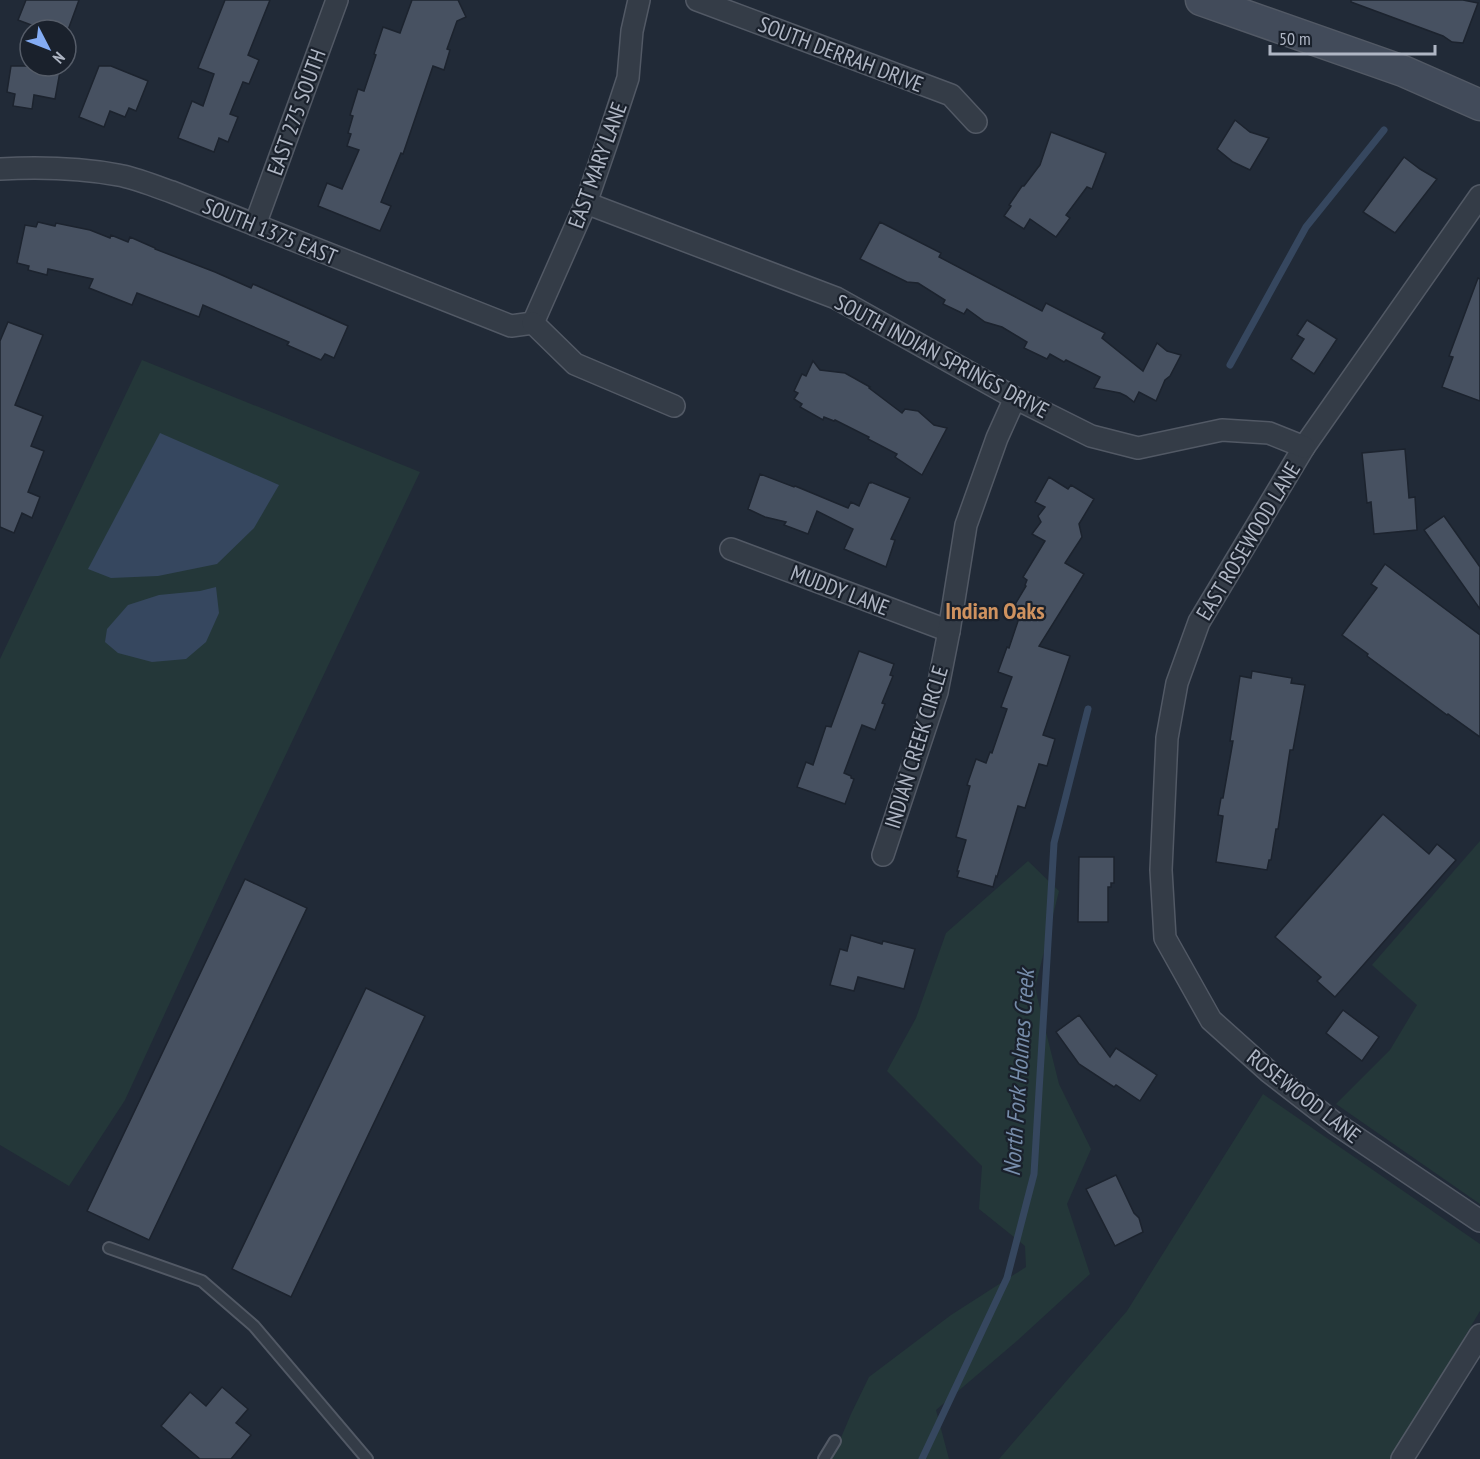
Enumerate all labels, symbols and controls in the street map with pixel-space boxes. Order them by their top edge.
street label: SOUTH DERRAH DRIVE [754,10,928,98]
north arrow [18,18,78,78]
scale bar [1270,18,1435,56]
text: 50 m [1279,27,1311,50]
street label: EAST 275 SOUTH [260,45,332,179]
text: N [49,48,69,68]
street label: EAST MARY LANE [561,98,633,232]
street label: SOUTH 1375 EAST [199,191,342,271]
street label: SOUTH INDIAN SPRINGS DRIVE [830,288,1054,424]
street label: EAST ROSEWOOD LANE [1190,457,1306,625]
street label: MUDDY LANE [787,558,893,622]
district label: Indian Oaks [945,595,1045,626]
street label: INDIAN CREEK CIRCLE [878,662,954,832]
water label: North Fork Holmes Creek [996,966,1041,1177]
street label: ROSEWOOD LANE [1242,1043,1366,1149]

